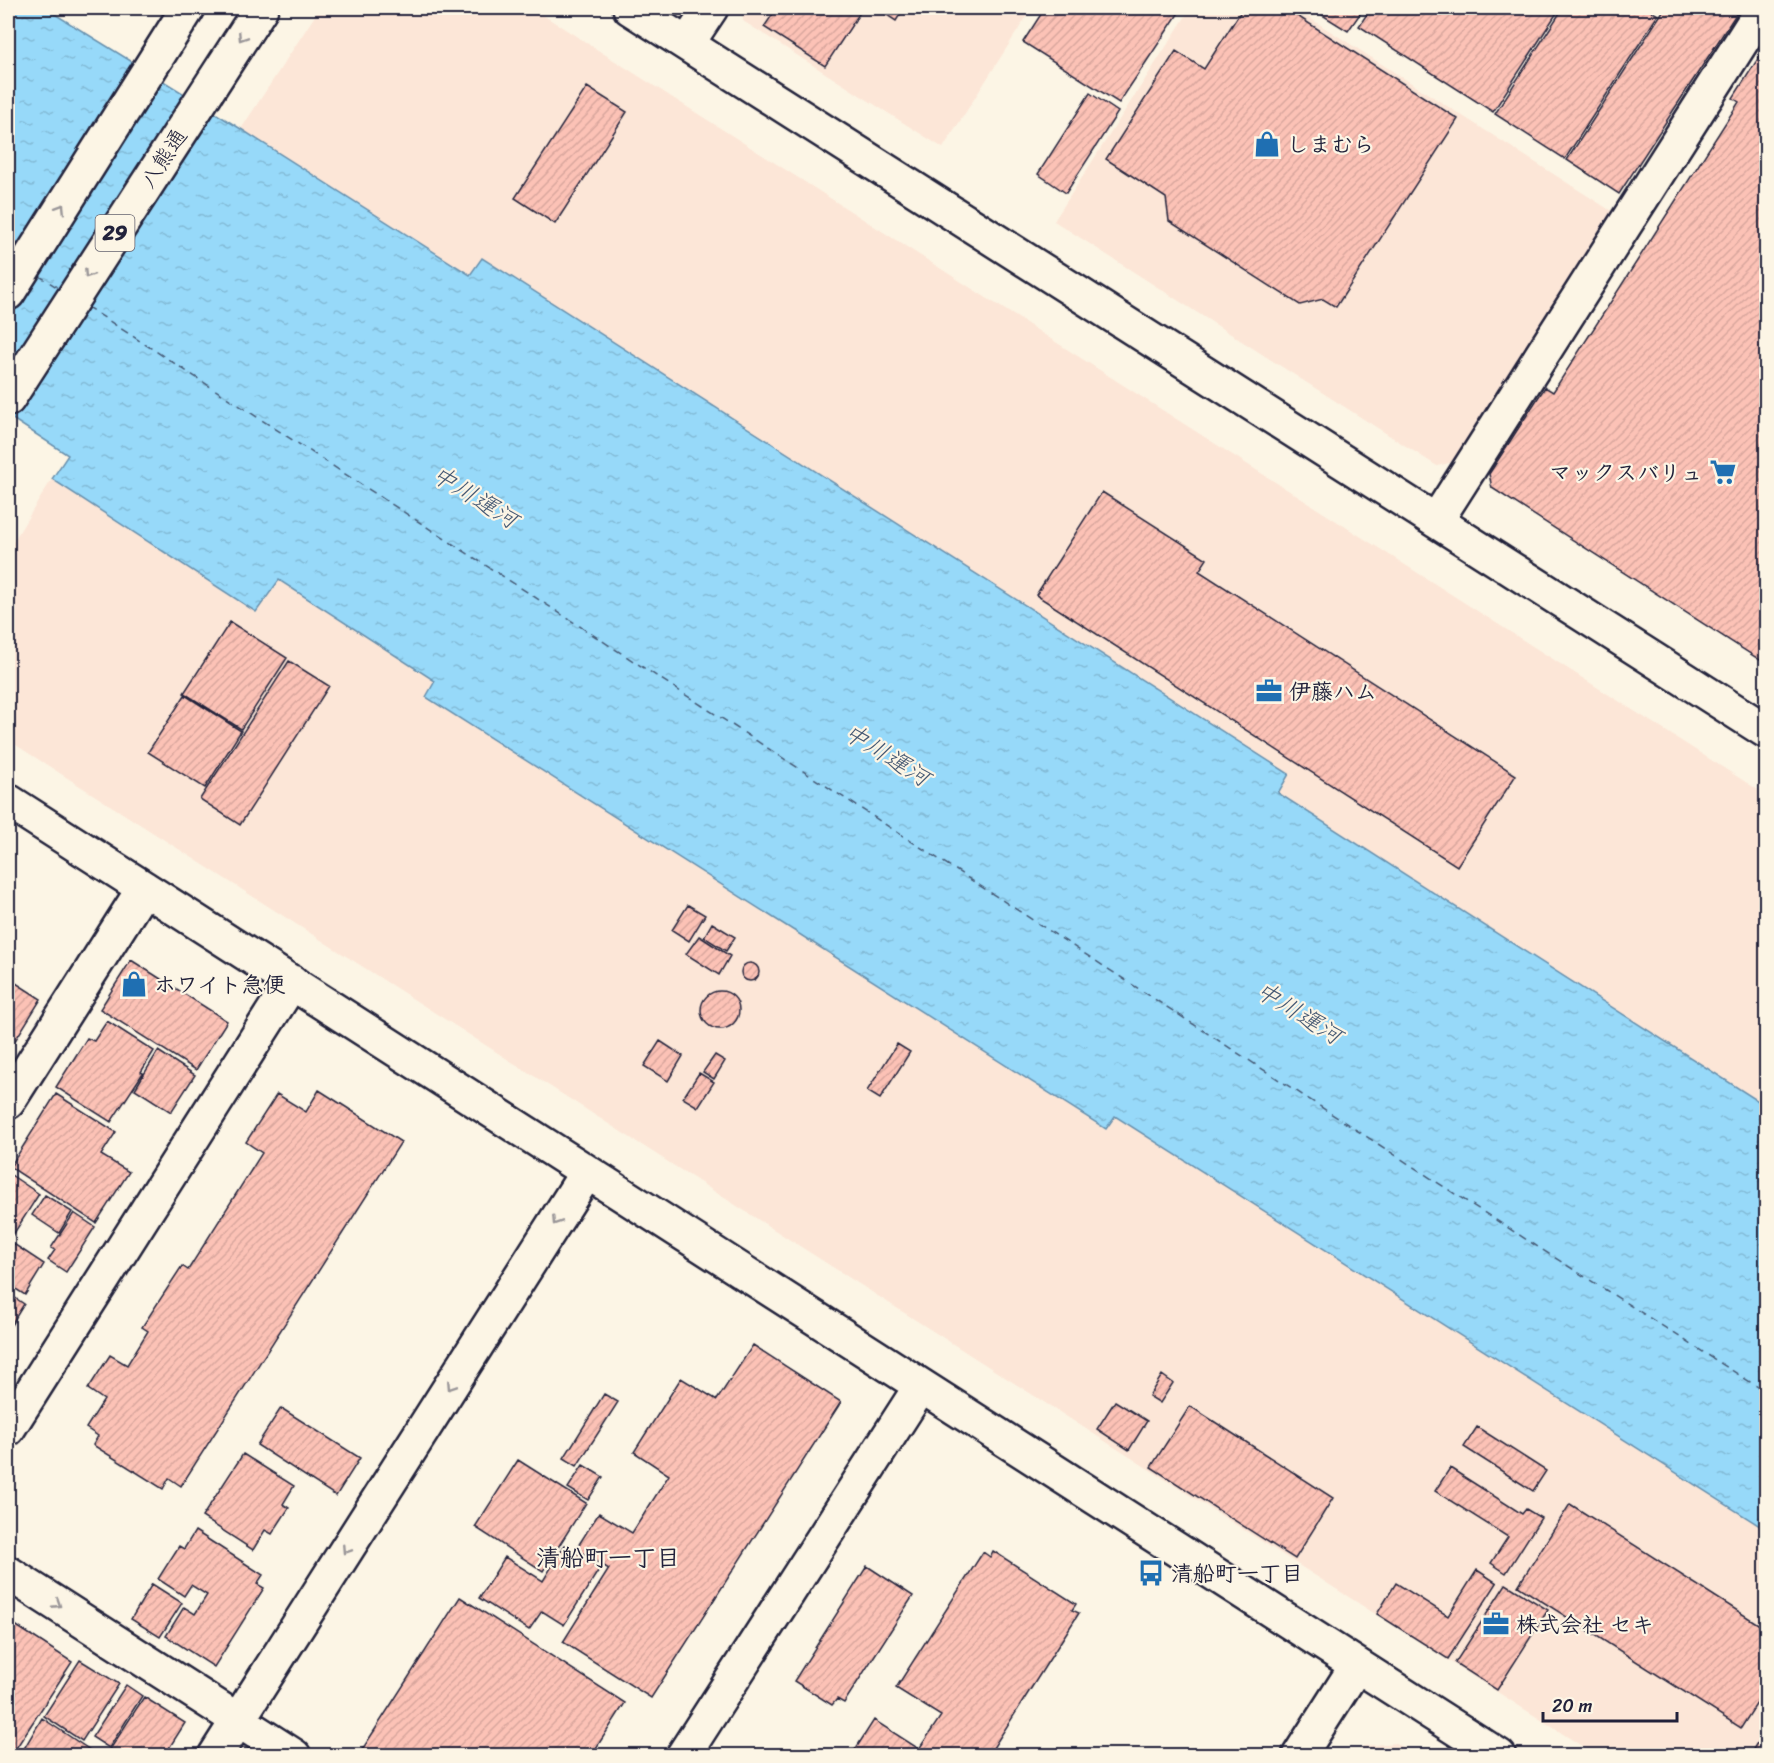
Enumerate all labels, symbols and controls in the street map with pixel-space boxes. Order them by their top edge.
one-way arrow [237,31,249,41]
street label: 八熊通 [129,120,198,197]
place label: しまむら [1287,125,1375,164]
shop icon: しまむら [1252,129,1282,159]
one-way arrow [54,204,66,214]
road number: 29 [96,215,134,251]
one-way arrow [84,268,96,278]
place label: マックスバリュ [1549,453,1703,492]
water label: 中川運河 [423,454,529,542]
supermarket icon: マックスバリュ [1708,457,1738,487]
place label: 伊藤ハム [1289,672,1377,711]
office icon: 伊藤ハム [1254,676,1284,706]
water label: 中川運河 [835,712,941,800]
place label: ホワイト急便 [154,965,286,1004]
shop icon: ホワイト急便 [119,969,149,999]
water label: 中川運河 [1247,970,1353,1058]
one-way arrow [552,1214,563,1225]
one-way arrow [447,1379,458,1390]
district label: 清船町一丁目 [536,1537,680,1579]
one-way arrow [342,1544,354,1554]
place label: 清船町一丁目 [1171,1554,1303,1593]
bus stop icon: 清船町一丁目 [1136,1558,1166,1588]
one-way arrow [50,1597,61,1608]
place label: 株式会社 セキ [1516,1605,1654,1644]
office icon: 株式会社 セキ [1481,1609,1511,1639]
scale bar [1543,1685,1676,1723]
text: 20 m [1552,1690,1592,1722]

